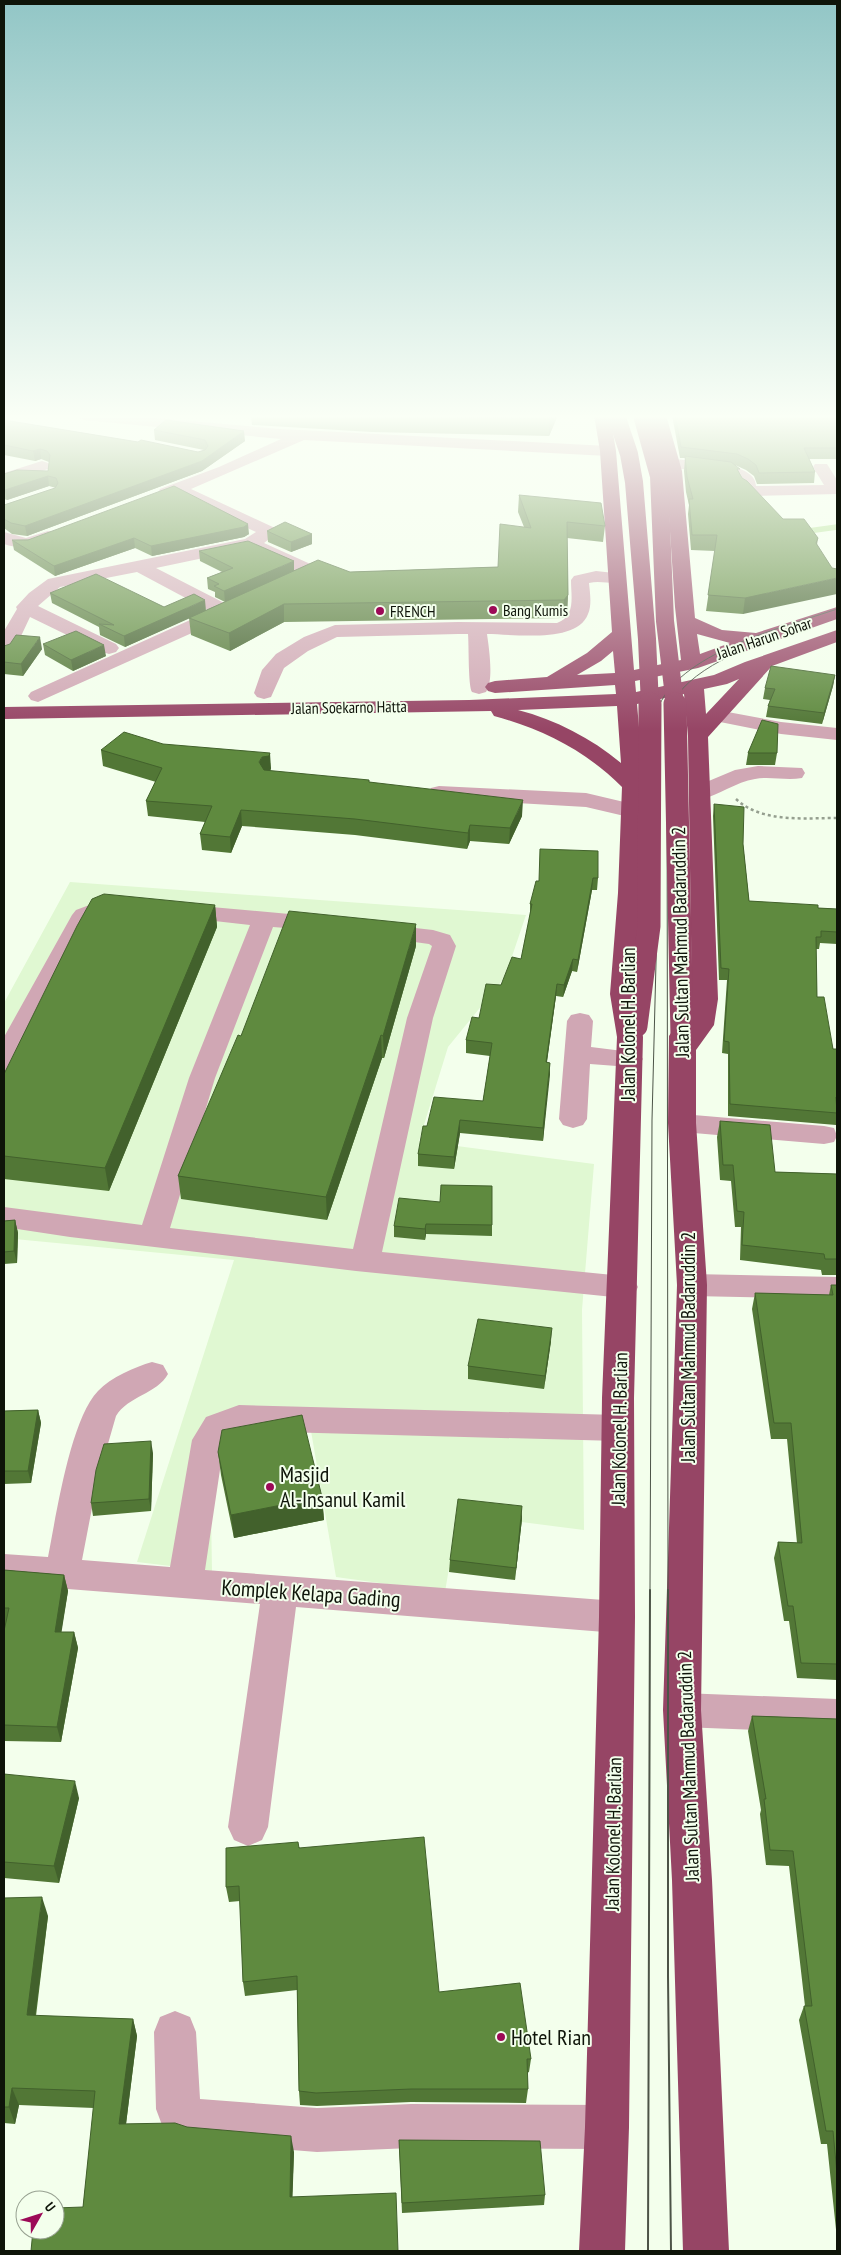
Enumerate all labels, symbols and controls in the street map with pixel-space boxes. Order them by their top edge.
place label: Bang Kumis [503,600,568,620]
place label: FRENCH [390,601,436,621]
marker: Bang Kumis [487,604,499,616]
marker: FRENCH [374,605,386,617]
street label: Jalan Harun Sohar [713,612,815,664]
street label: Jalan Soekarno Hatta [290,696,407,718]
street label: Jalan Sultan Mahmud Badaruddin 2 [666,826,694,1059]
street label: Jalan Kolonel H. Barlian [616,947,640,1102]
street label: Jalan Sultan Mahmud Badaruddin 2 [676,1232,700,1463]
street label: Jalan Kolonel H. Barlian [606,1352,632,1507]
place label: Masjid Al-Insanul Kamil [280,1460,406,1513]
marker: Masjid Al-Insanul Kamil [264,1481,276,1493]
street label: Komplek Kelapa Gading [221,1573,401,1613]
street label: Jalan Sultan Mahmud Badaruddin 2 [672,1650,704,1883]
street label: Jalan Kolonel H. Barlian [600,1757,626,1912]
place label: Hotel Rian [511,2023,591,2051]
marker: Hotel Rian [495,2031,507,2043]
north arrow [15,2190,65,2240]
text: U [41,2198,59,2215]

